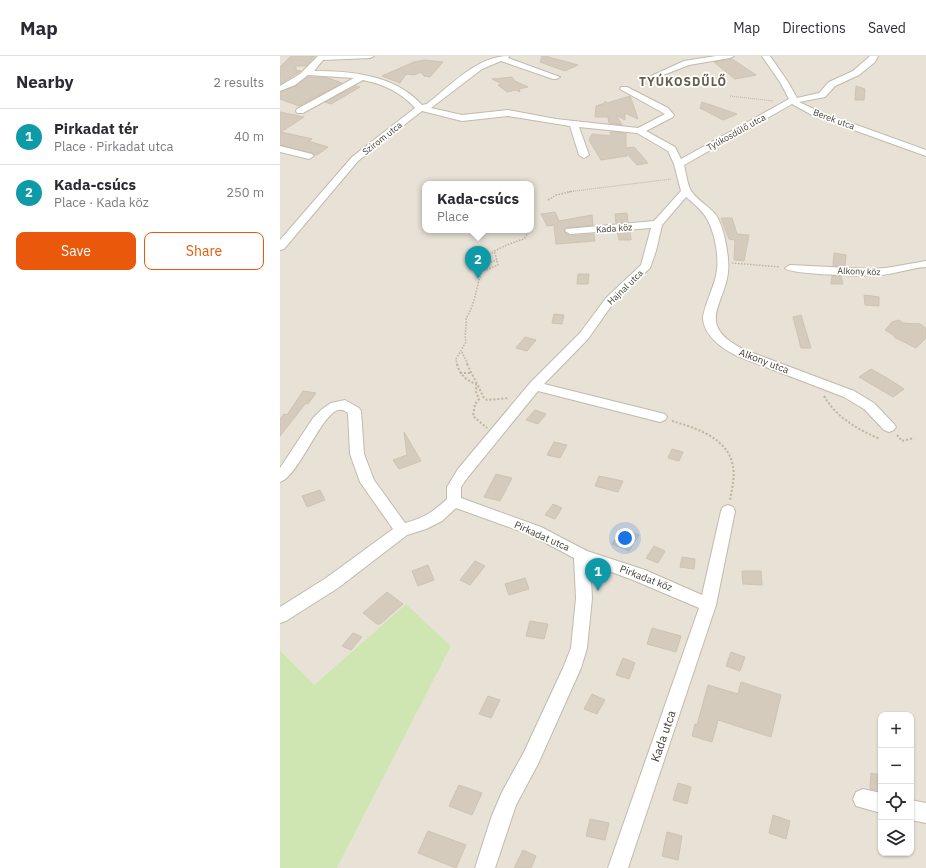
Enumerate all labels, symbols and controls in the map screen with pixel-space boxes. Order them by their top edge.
text: Map [20,16,58,40]
text: Map [733,19,760,37]
text: Directions [782,19,846,37]
text: Saved [868,19,906,37]
text: Nearby [16,71,74,93]
district label: TYÚKOSDŰLŐ [639,73,727,89]
text: 2 results [213,74,264,91]
street label: Berek utca [812,106,856,132]
street label: Tyúkosdűlő utca [705,111,768,153]
text: Pirkadat tér [54,119,138,138]
street label: Szirom utca [360,119,404,157]
text: 1 [25,128,33,145]
text: 40 m [234,128,264,145]
text: Place · Pirkadat utca [54,138,173,155]
text: Kada-csúcs [54,175,136,194]
popup [422,181,534,233]
text: 2 [25,184,33,201]
text: 250 m [226,184,264,201]
text: Kada-csúcs [437,189,519,208]
text: Place · Kada köz [54,194,149,211]
text: Place [437,208,469,225]
street label: Kada köz [596,221,632,235]
button: Save [16,232,136,270]
button: Share [144,232,264,270]
pin: 2 [465,246,491,279]
street label: Alkony köz [837,265,881,277]
street label: Hajnal utca [605,267,645,307]
street label: Alkony utca [737,346,791,377]
street label: Pirkadat utca [512,518,572,554]
your location [615,528,635,548]
pin: 1 [585,558,611,591]
street label: Pirkadat köz [618,562,674,594]
street label: Kada utca [647,708,679,764]
map controls [878,712,914,856]
button: + [878,712,914,748]
button: − [878,748,914,784]
button: locate [878,784,914,820]
button: layers [878,820,914,856]

